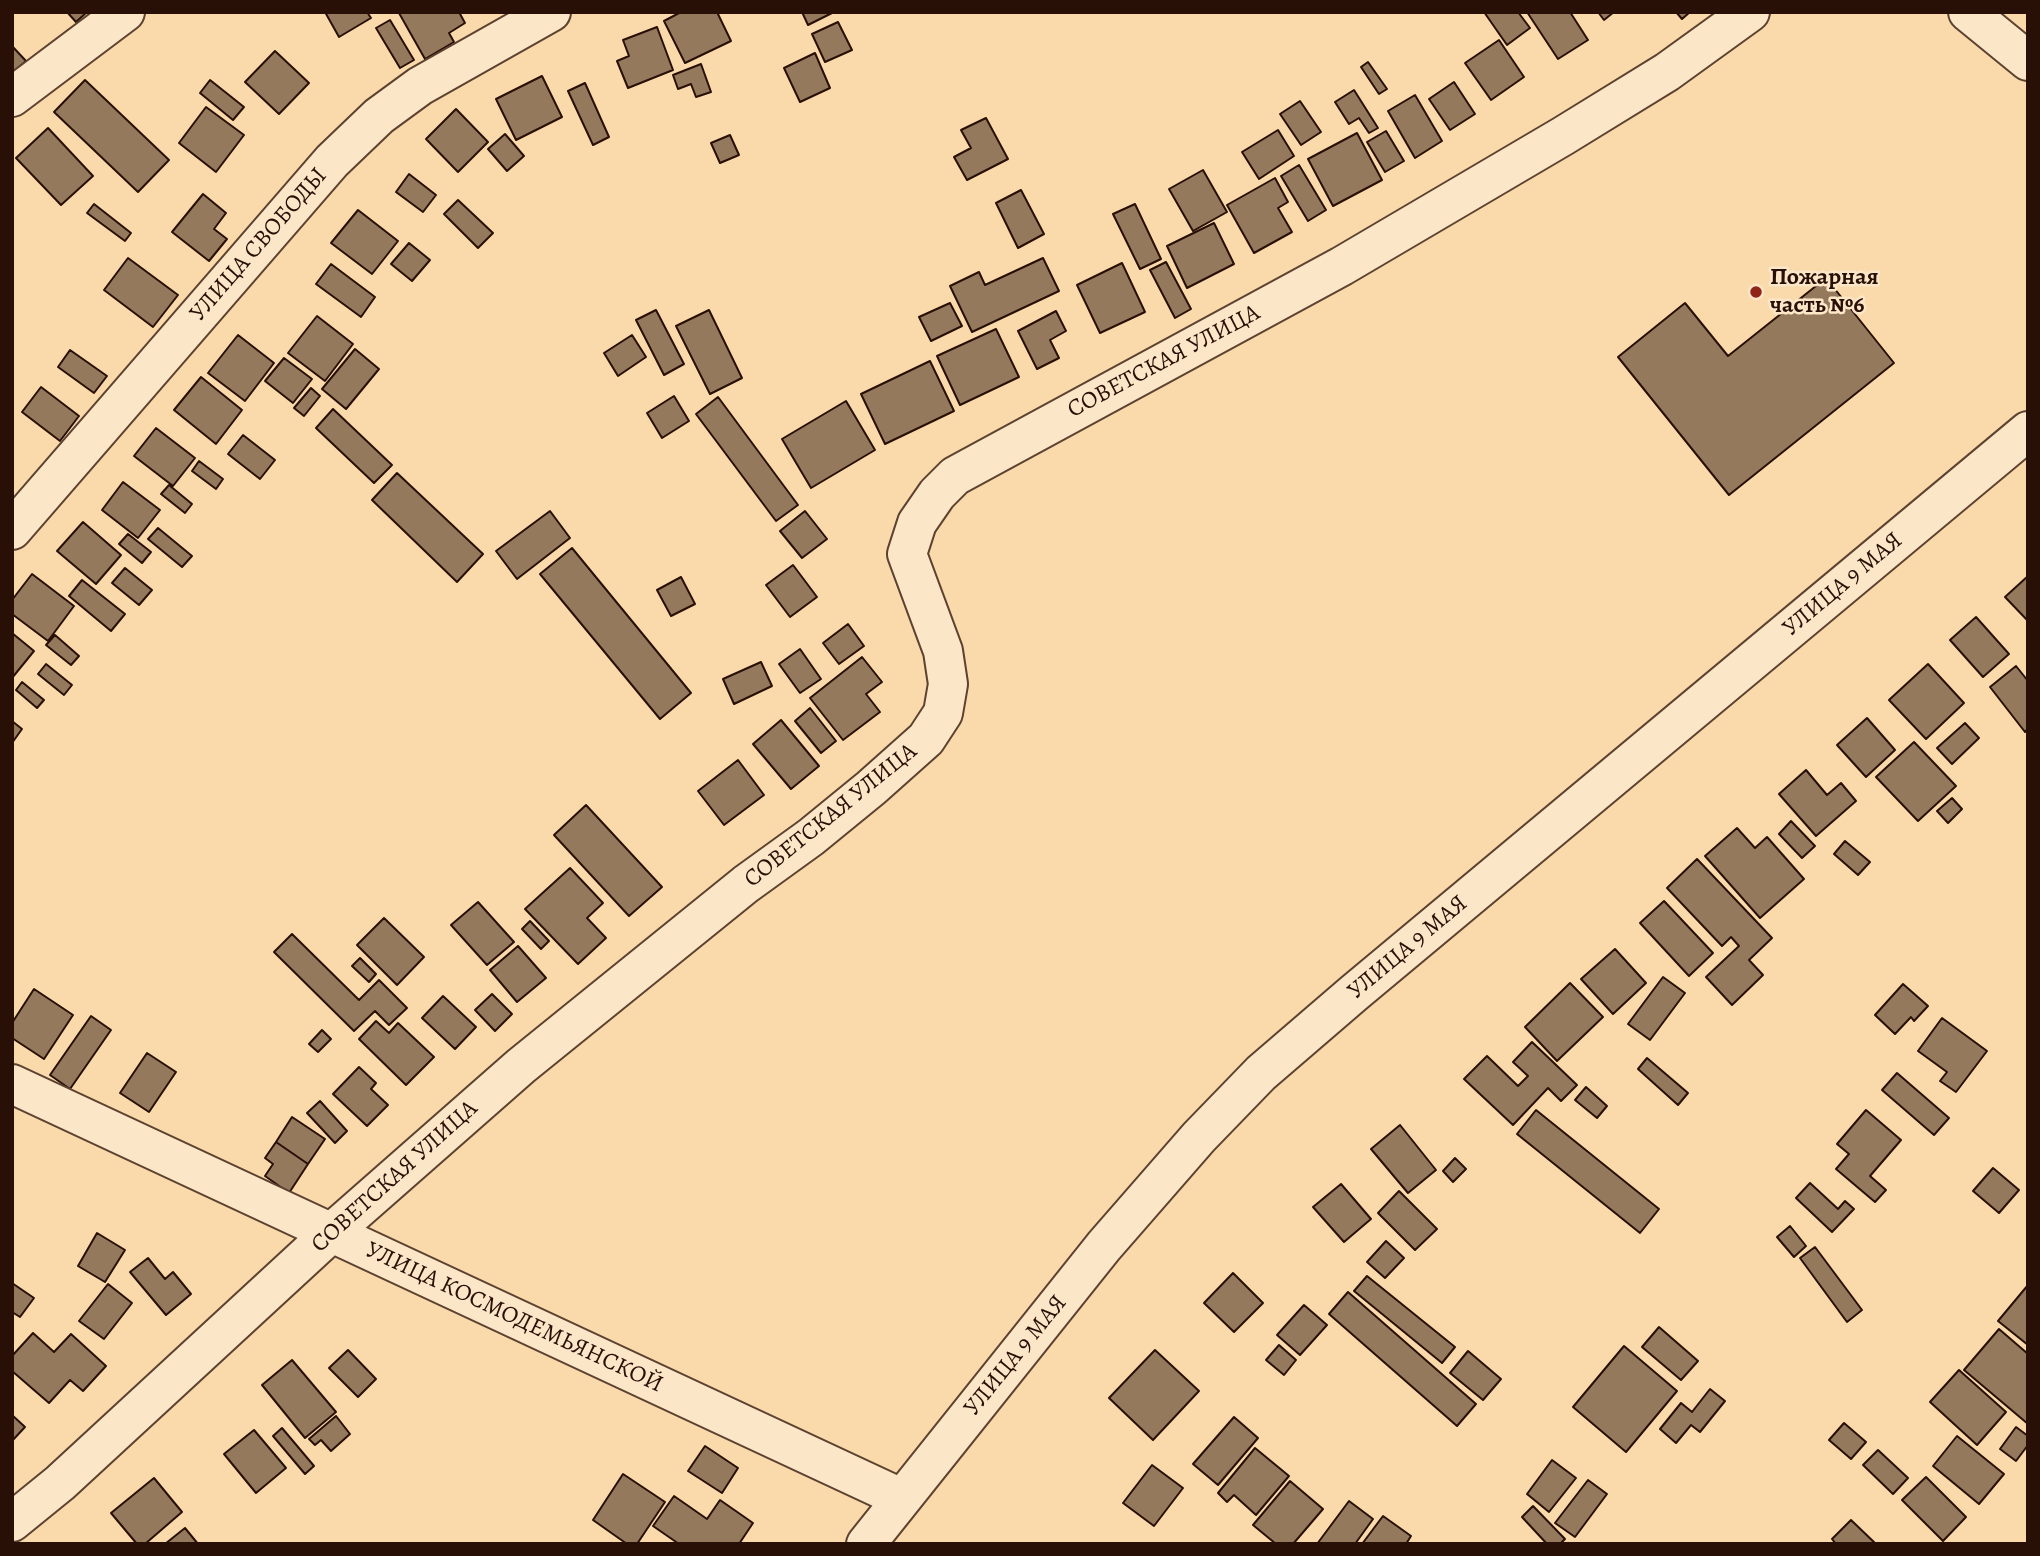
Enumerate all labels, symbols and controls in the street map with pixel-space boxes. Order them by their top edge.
street label: УЛИЦА СВОБОДЫ [184,162,334,328]
place label: Пожарная часть №6 [1770,264,1879,320]
marker: Пожарная часть №6 [1748,284,1764,300]
street label: СОВЕТСКАЯ УЛИЦА [1063,299,1265,425]
street label: УЛИЦА 9 МАЯ [1777,527,1909,643]
street label: СОВЕТСКАЯ УЛИЦА [739,738,923,894]
street label: УЛИЦА 9 МАЯ [1342,890,1474,1006]
street label: СОВЕТСКАЯ УЛИЦА [306,1095,484,1259]
street label: УЛИЦА КОСМОДЕМЬЯНСКОЙ [361,1236,667,1400]
street label: УЛИЦА 9 МАЯ [959,1290,1073,1422]

